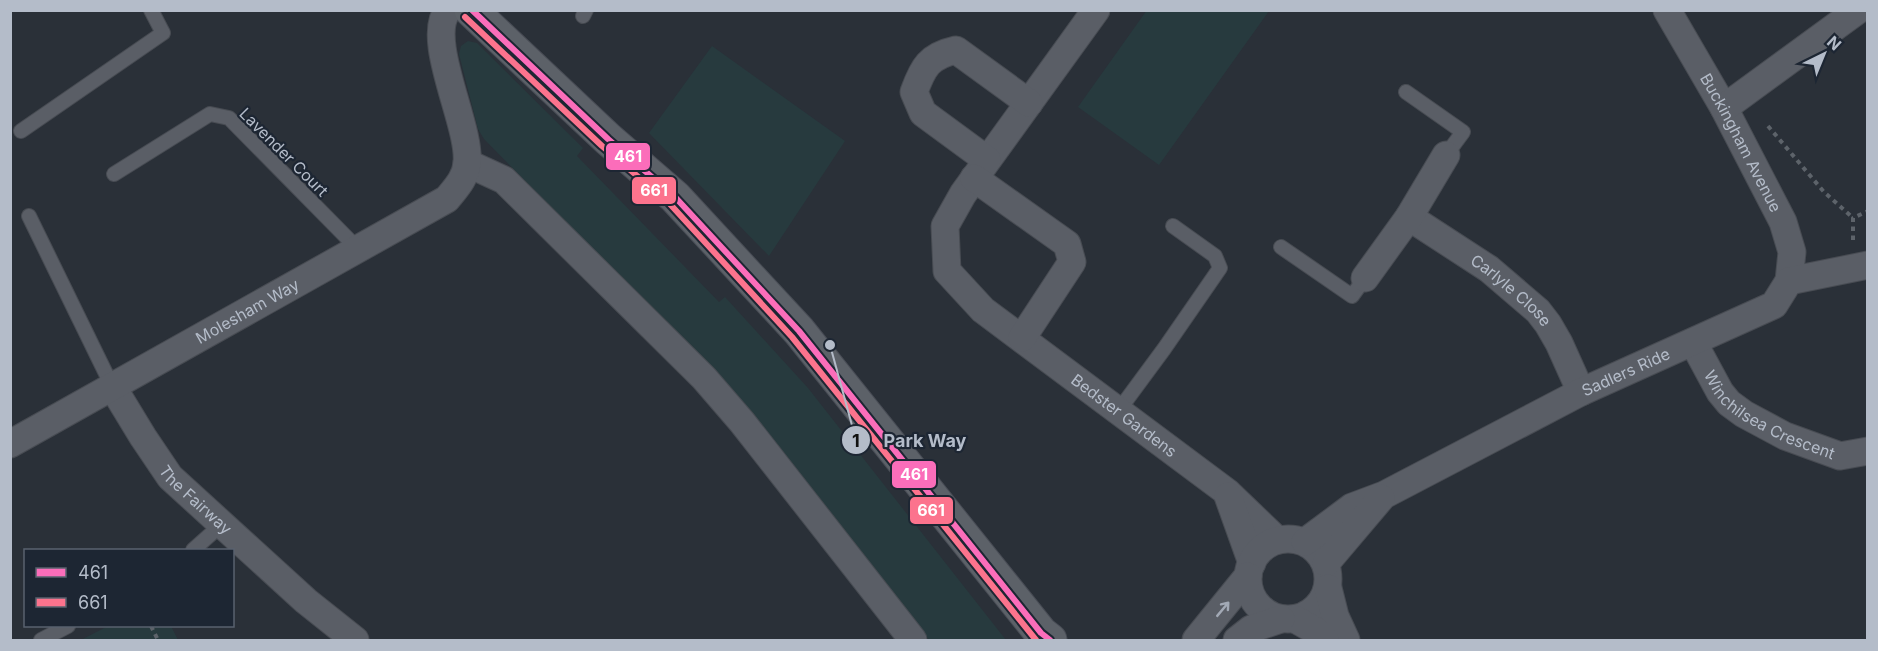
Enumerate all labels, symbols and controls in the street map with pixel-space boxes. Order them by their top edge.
north arrow [1794,24,1854,84]
text: N [1823,32,1846,55]
street label: Buckingham Avenue [1696,70,1786,215]
street label: Lavender Court [236,104,332,200]
line badge: 461 [605,142,651,171]
text: 461 [614,146,642,166]
line badge: 661 [631,176,677,205]
text: 661 [640,180,668,200]
street label: Carlyle Close [1467,250,1556,330]
street label: Molesham Way [192,274,302,348]
street label: Sadlers Ride [1578,343,1673,400]
street label: Winchilsea Crescent [1700,367,1838,463]
street label: Bedster Gardens [1067,369,1181,461]
callout: Park Way [841,422,978,458]
text: 1 [852,430,860,451]
text: Park Way [884,430,967,451]
line badge: 461 [891,460,937,489]
street label: The Fairway [155,461,236,539]
text: 461 [900,464,928,484]
line badge: 661 [909,496,954,525]
text: 661 [917,500,945,520]
legend [24,549,234,627]
text: 461 [78,562,108,583]
text: 661 [78,592,108,613]
one-way arrow [1216,602,1230,617]

